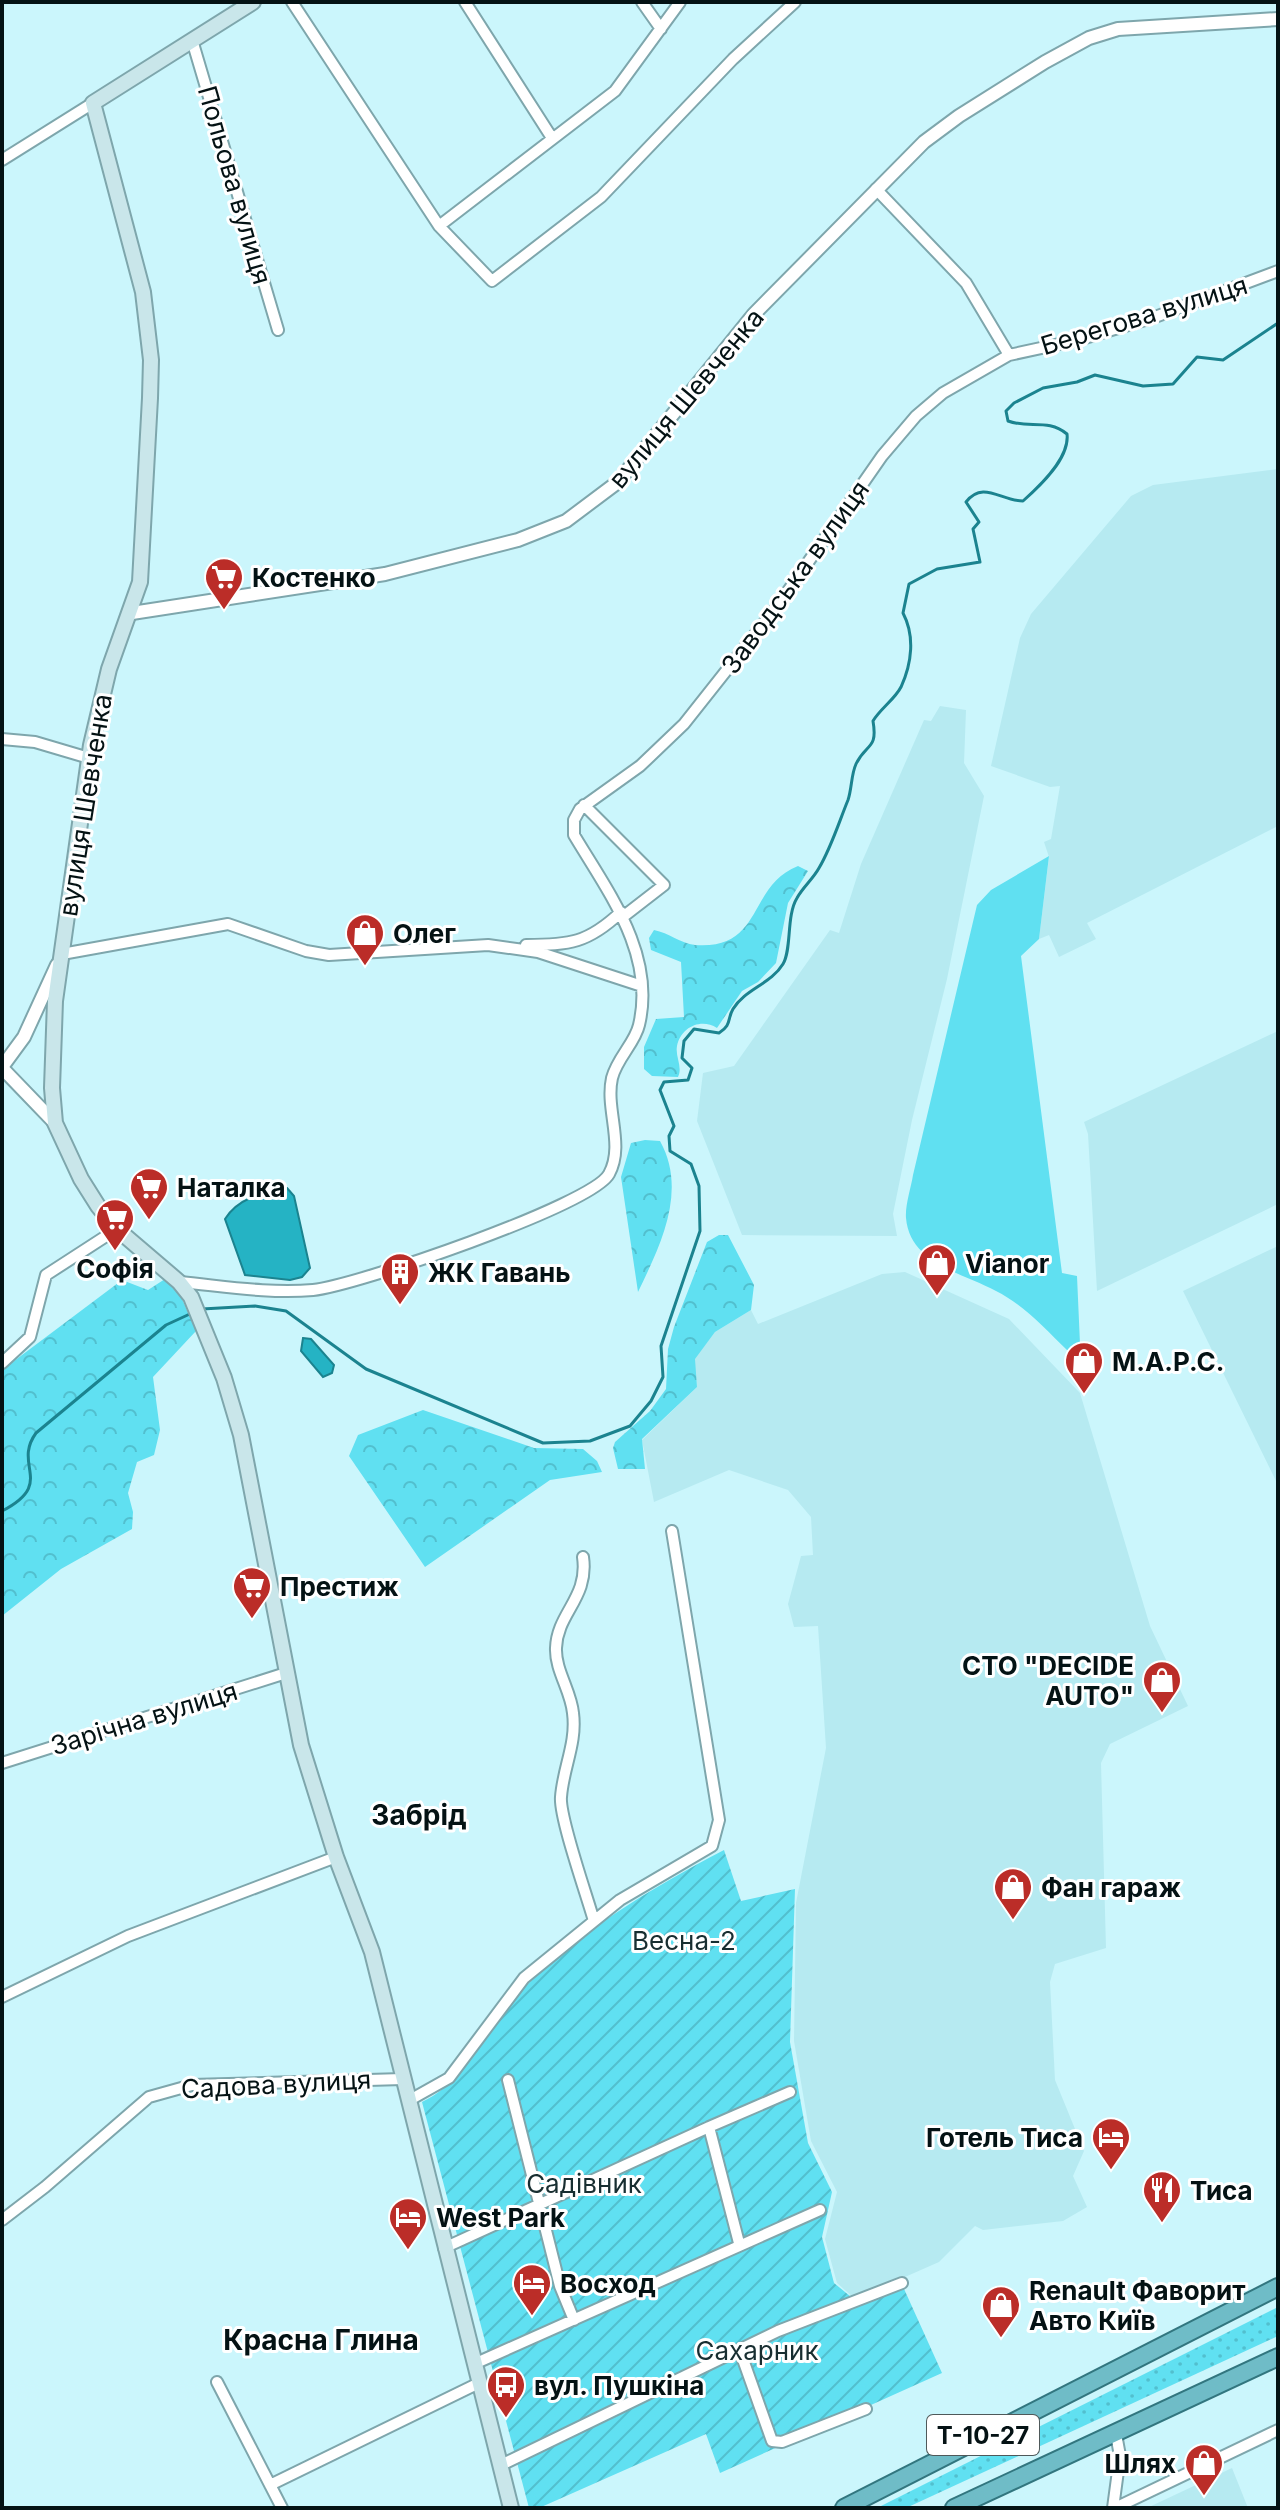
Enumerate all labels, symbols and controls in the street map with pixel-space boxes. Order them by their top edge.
street label: Польова вулиця [192,82,278,288]
street label: Берегова вулиця [1037,269,1251,361]
street label: вулиця Шевченка [602,302,770,494]
street label: Заводська вулиця [715,474,875,680]
supermarket icon: Костенко [203,556,245,611]
place label: Костенко [252,562,376,593]
street label: вулиця Шевченка [52,692,118,918]
shop icon: Олег [344,912,386,967]
place label: Олег [393,918,456,949]
supermarket icon: Наталка [128,1166,170,1221]
place label: Наталка [177,1172,285,1203]
supermarket icon: Софія [94,1197,136,1252]
shop icon: Vianor [916,1242,958,1297]
place label: Vianor [965,1248,1050,1279]
building icon: ЖК Гавань [379,1251,421,1306]
place label: Софія [76,1253,154,1284]
place label: ЖК Гавань [428,1257,571,1288]
shop icon: М.А.Р.С. [1063,1340,1105,1395]
place label: М.А.Р.С. [1112,1346,1224,1377]
supermarket icon: Престиж [231,1565,273,1620]
place label: Престиж [280,1571,399,1602]
place label: СТО "DECIDE AUTO" [962,1650,1134,1711]
shop icon: СТО "DECIDE AUTO" [1141,1659,1183,1714]
street label: Зарічна вулиця [47,1675,241,1761]
district label: Забрід [371,1798,467,1832]
shop icon: Фан гараж [992,1866,1034,1921]
place label: Фан гараж [1041,1872,1181,1903]
park label: Весна-2 [632,1925,736,1956]
street label: Садова вулиця [180,2064,372,2104]
hotel icon: Готель Тиса [1090,2116,1132,2171]
place label: Готель Тиса [926,2122,1083,2153]
park label: Садівник [526,2168,642,2199]
restaurant icon: Тиса [1141,2169,1183,2224]
place label: Тиса [1190,2175,1253,2206]
hotel icon: West Park [387,2196,429,2251]
place label: West Park [436,2202,565,2233]
hotel icon: Восход [511,2262,553,2317]
place label: Восход [560,2268,656,2299]
place label: Renault Фаворит Авто Київ [1029,2275,1245,2336]
shop icon: Renault Фаворит Авто Київ [980,2284,1022,2339]
district label: Красна Глина [223,2323,419,2357]
park label: Сахарник [695,2335,819,2366]
bus stop icon: вул. Пушкіна [485,2364,527,2419]
place label: вул. Пушкіна [534,2370,704,2401]
road number: Т-10-27 [927,2415,1039,2455]
shop icon: Шлях [1183,2442,1225,2497]
place label: Шлях [1104,2448,1176,2479]

